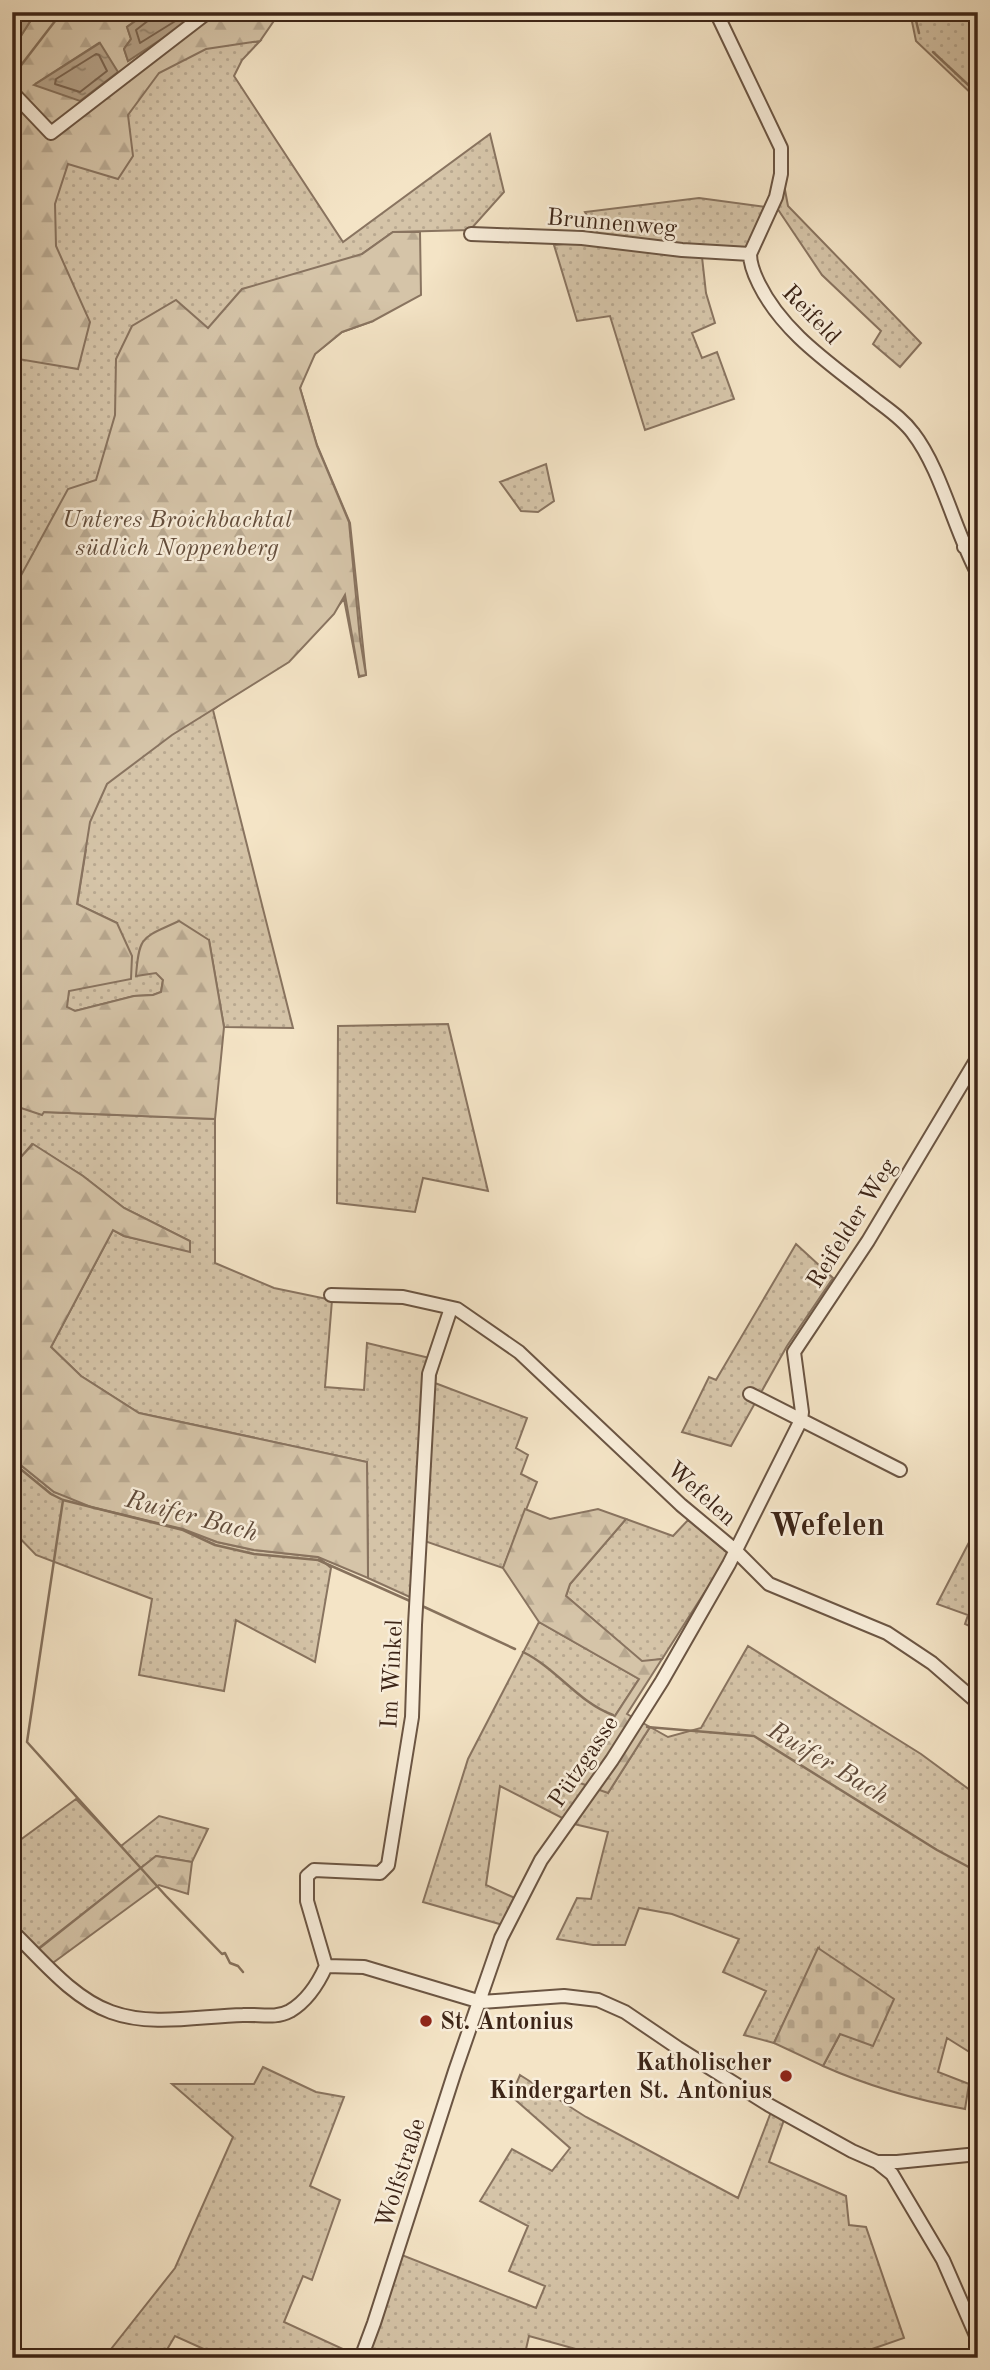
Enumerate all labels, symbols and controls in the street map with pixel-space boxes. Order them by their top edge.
street label: Brunnenweg [546,206,678,242]
street label: Reifeld [777,281,844,350]
park label: Unteres Broichbachtal südlich Noppenberg [62,509,292,561]
street label: Reifelder Weg [803,1155,902,1293]
street label: Wefelen [661,1458,740,1531]
water label: Ruifer Bach [121,1487,260,1547]
district label: Wefelen [769,1511,885,1543]
street label: Im Winkel [378,1619,408,1729]
street label: Pützgasse [545,1712,624,1812]
water label: Ruifer Bach [762,1717,893,1810]
place label: St. Antonius [440,2011,573,2035]
marker: St. Antonius [418,2013,434,2029]
place label: Katholischer Kindergarten St. Antonius [489,2052,772,2104]
marker: Katholischer Kindergarten St. Antonius [778,2068,794,2084]
street label: Wolfstraße [373,2116,431,2231]

